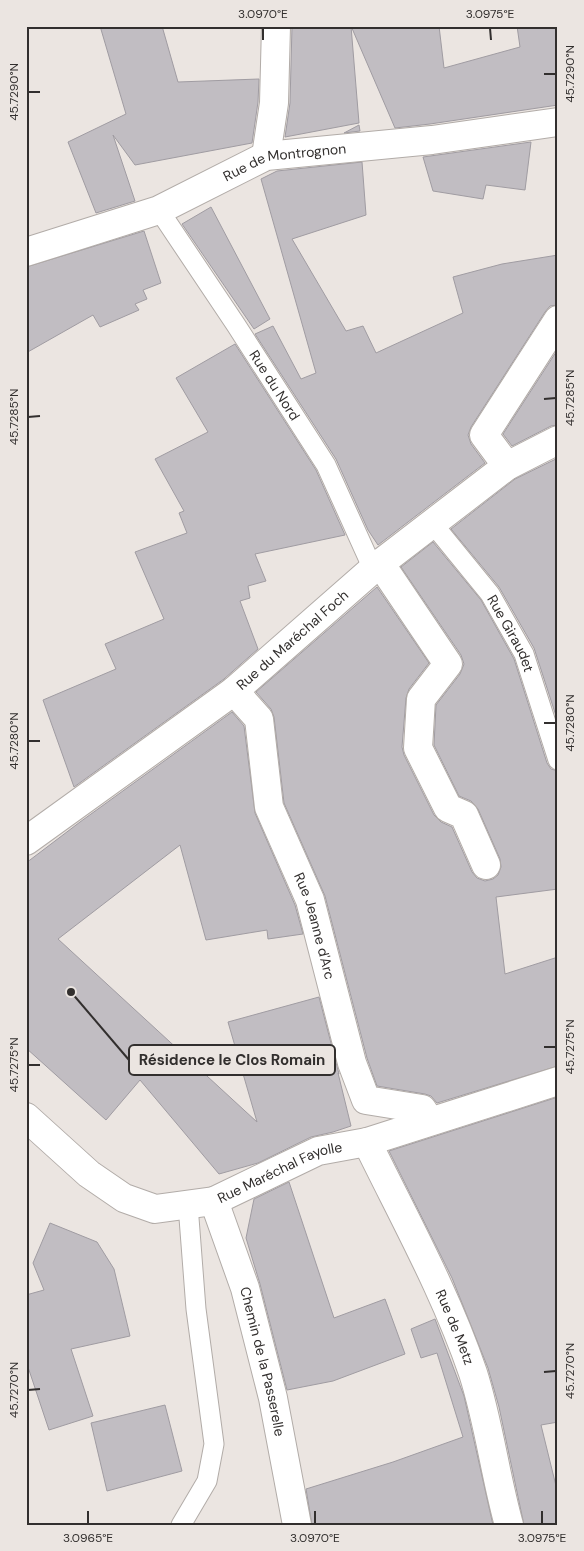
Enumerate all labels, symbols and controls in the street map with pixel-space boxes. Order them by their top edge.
text: 3.0970°E [238,6,288,22]
text: 3.0975°E [466,6,515,22]
text: 45.7290°N [562,45,578,103]
text: 45.7290°N [6,63,22,121]
street label: Rue de Montrognon [220,139,347,185]
street label: Rue du Nord [245,347,304,424]
text: 45.7285°N [562,370,578,426]
text: 45.7285°N [6,389,22,445]
street label: Rue du Maréchal Foch [233,586,352,694]
street label: Rue Giraudet [483,592,538,674]
text: 45.7280°N [562,694,578,752]
text: 45.7280°N [6,712,22,770]
street label: Rue Jeanne d'Arc [290,870,339,981]
text: 45.7275°N [562,1019,578,1075]
text: 45.7275°N [6,1037,22,1093]
callout: Résidence le Clos Romain [129,1045,335,1075]
text: Résidence le Clos Romain [139,1050,325,1070]
street label: Rue Maréchal Fayolle [214,1138,344,1207]
street label: Chemin de la Passerelle [236,1285,289,1438]
street label: Rue de Metz [432,1286,478,1367]
text: 45.7270°N [562,1343,578,1399]
text: 45.7270°N [6,1362,22,1418]
text: 3.0965°E [63,1530,113,1546]
text: 3.0970°E [290,1530,340,1546]
text: 3.0975°E [518,1530,567,1546]

